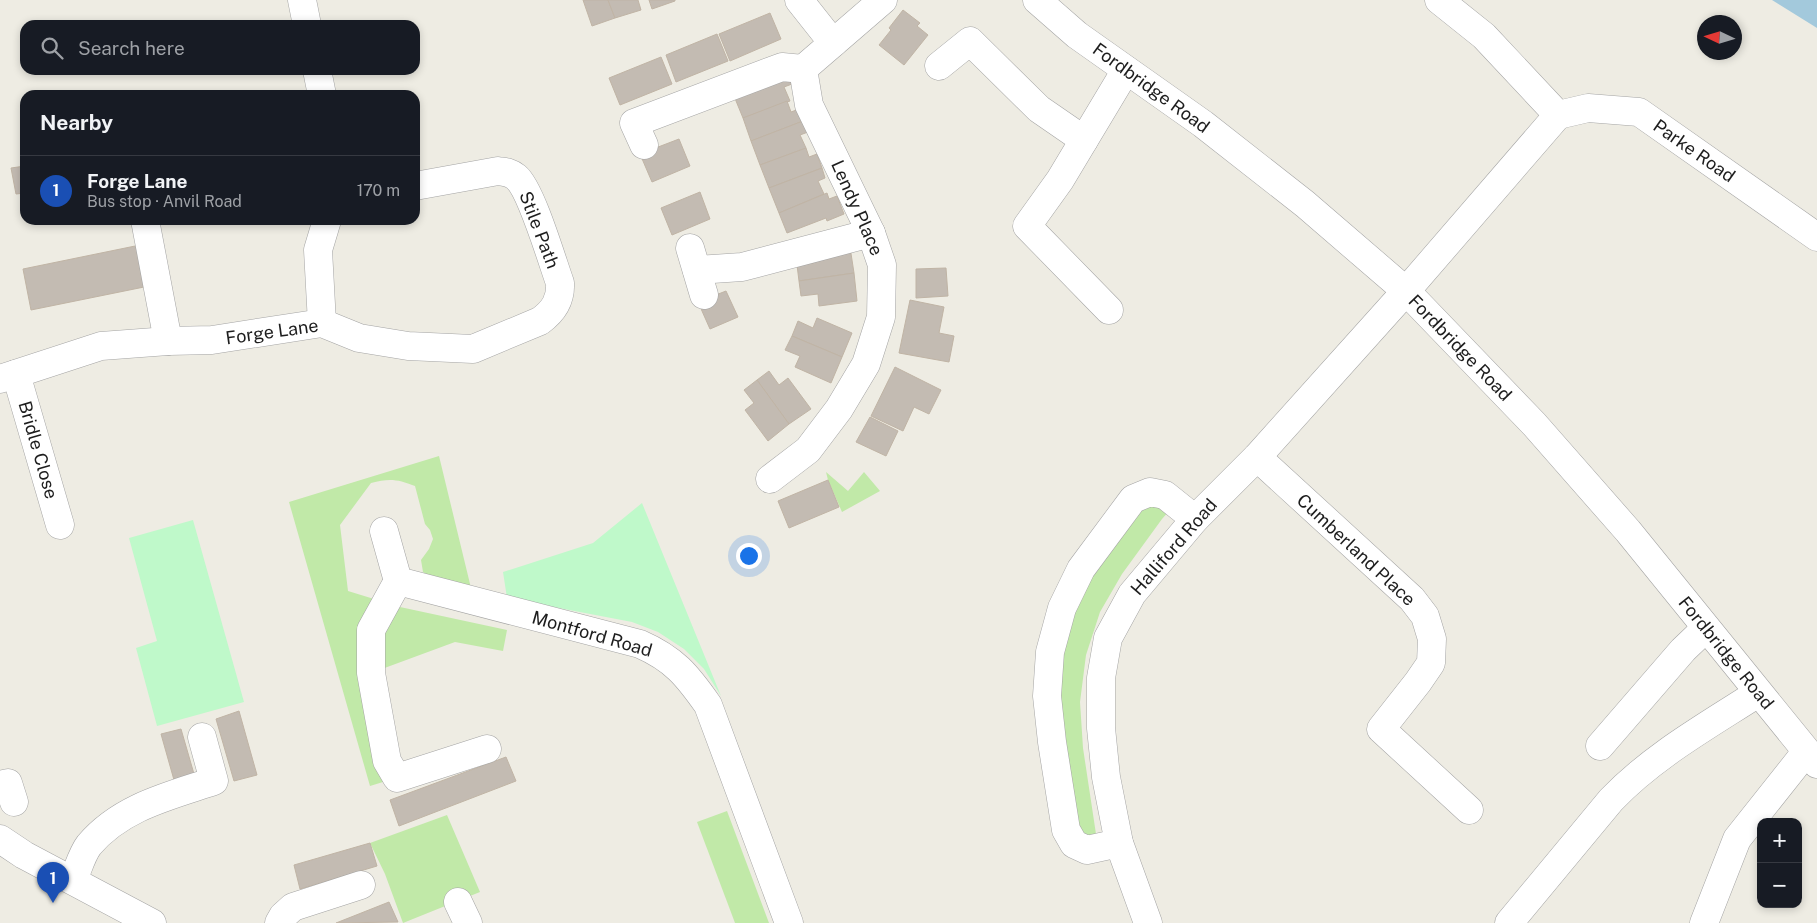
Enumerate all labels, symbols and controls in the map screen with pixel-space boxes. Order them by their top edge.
north arrow [1697,15,1742,60]
search box [20,20,420,75]
icon: search [38,34,66,62]
text: Search here [78,37,185,59]
street label: Fordbridge Road [1089,38,1214,137]
text: Nearby [40,110,113,135]
street label: Parke Road [1649,115,1739,186]
street label: Lendy Place [827,157,888,259]
text: Forge Lane [87,170,188,192]
text: 1 [53,181,59,200]
text: 170 m [357,181,400,200]
street label: Stile Path [515,188,564,271]
text: Bus stop · Anvil Road [87,192,242,211]
street label: Fordbridge Road [1404,290,1516,405]
street label: Forge Lane [224,315,320,348]
street label: Bridle Close [15,399,62,501]
street label: Cumberland Place [1293,489,1420,610]
street label: Halliford Road [1126,494,1221,599]
your location [736,543,762,569]
street label: Fordbridge Road [1674,592,1778,713]
street label: Montford Road [530,606,655,661]
map controls [1757,818,1802,908]
button: + [1757,818,1802,863]
pin: 1 [37,862,69,903]
button: − [1757,863,1802,908]

